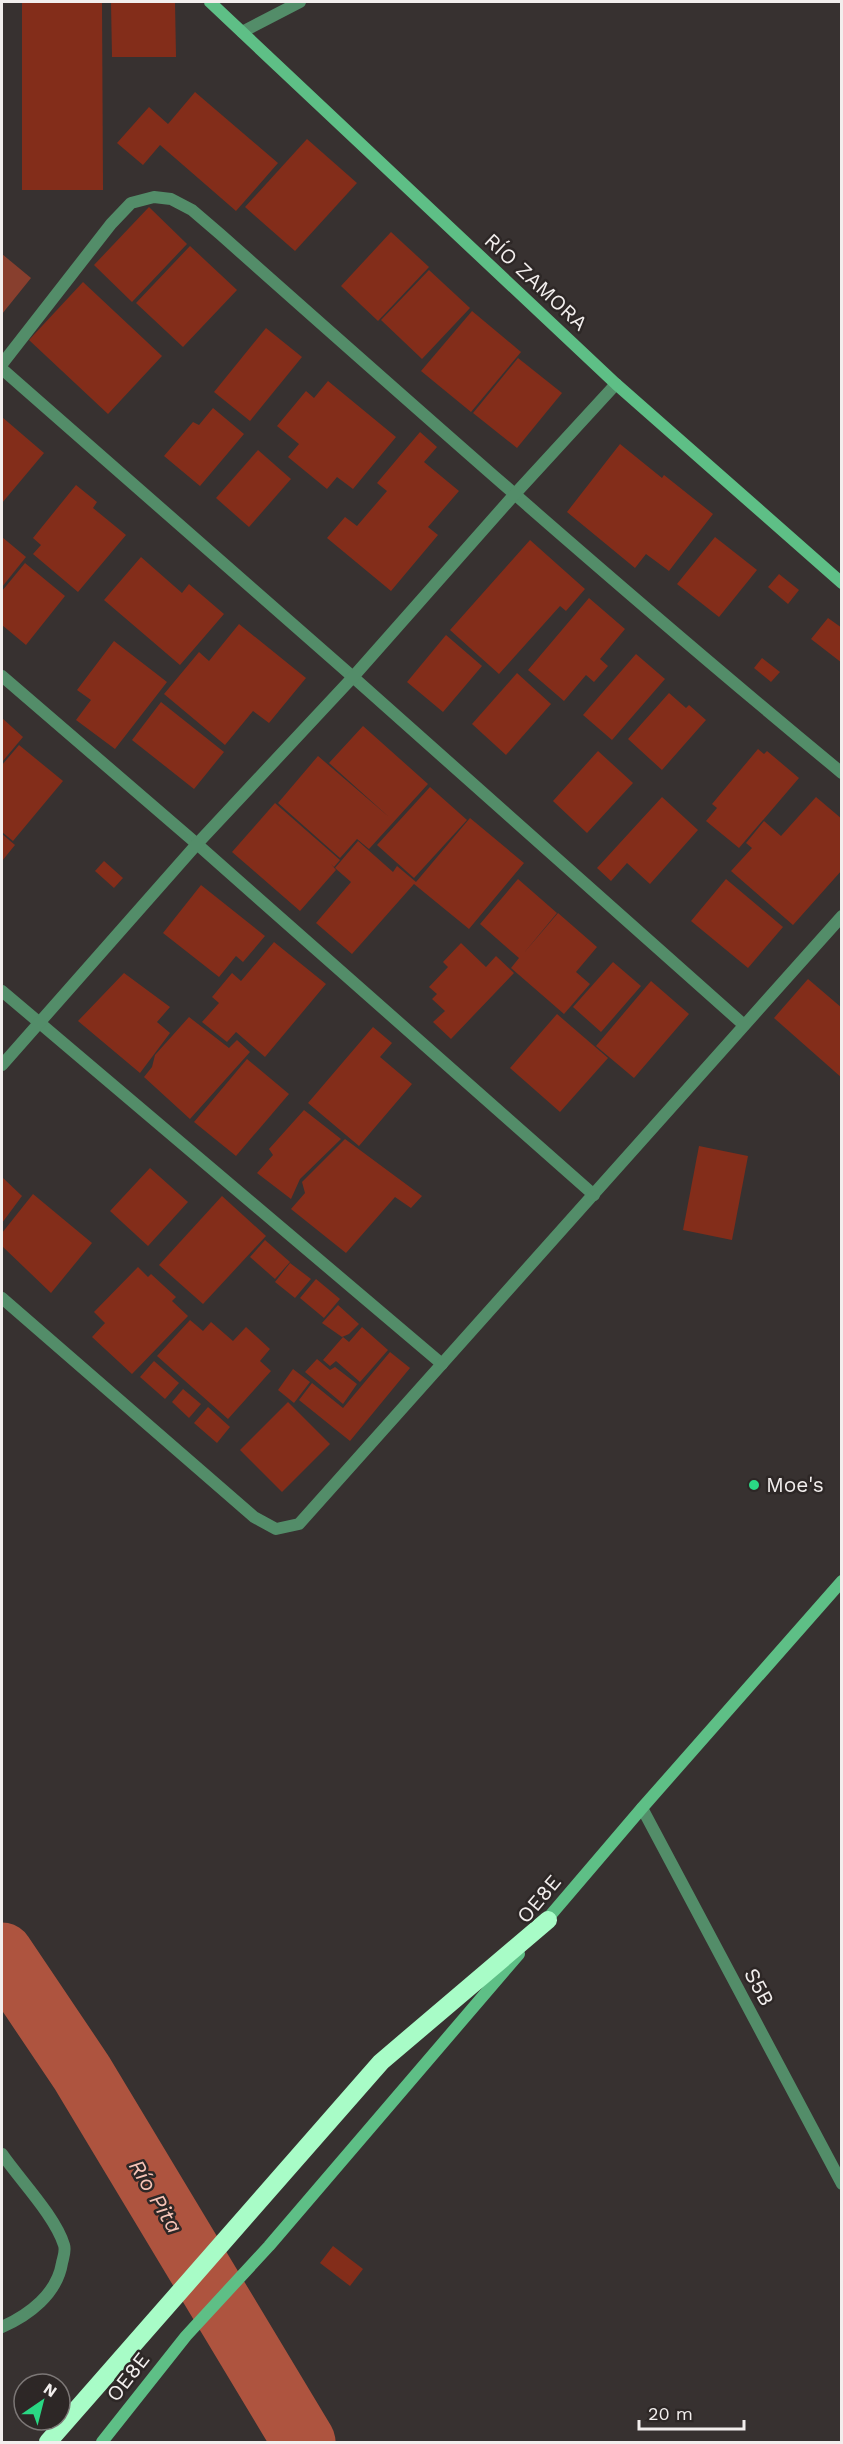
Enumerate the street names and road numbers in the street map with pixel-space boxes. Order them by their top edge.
street label: RÍO ZAMORA [480,228,593,336]
street label: OE8E [511,1869,566,1928]
street label: S5B [739,1964,780,2010]
street label: OE8E [101,2347,155,2406]

